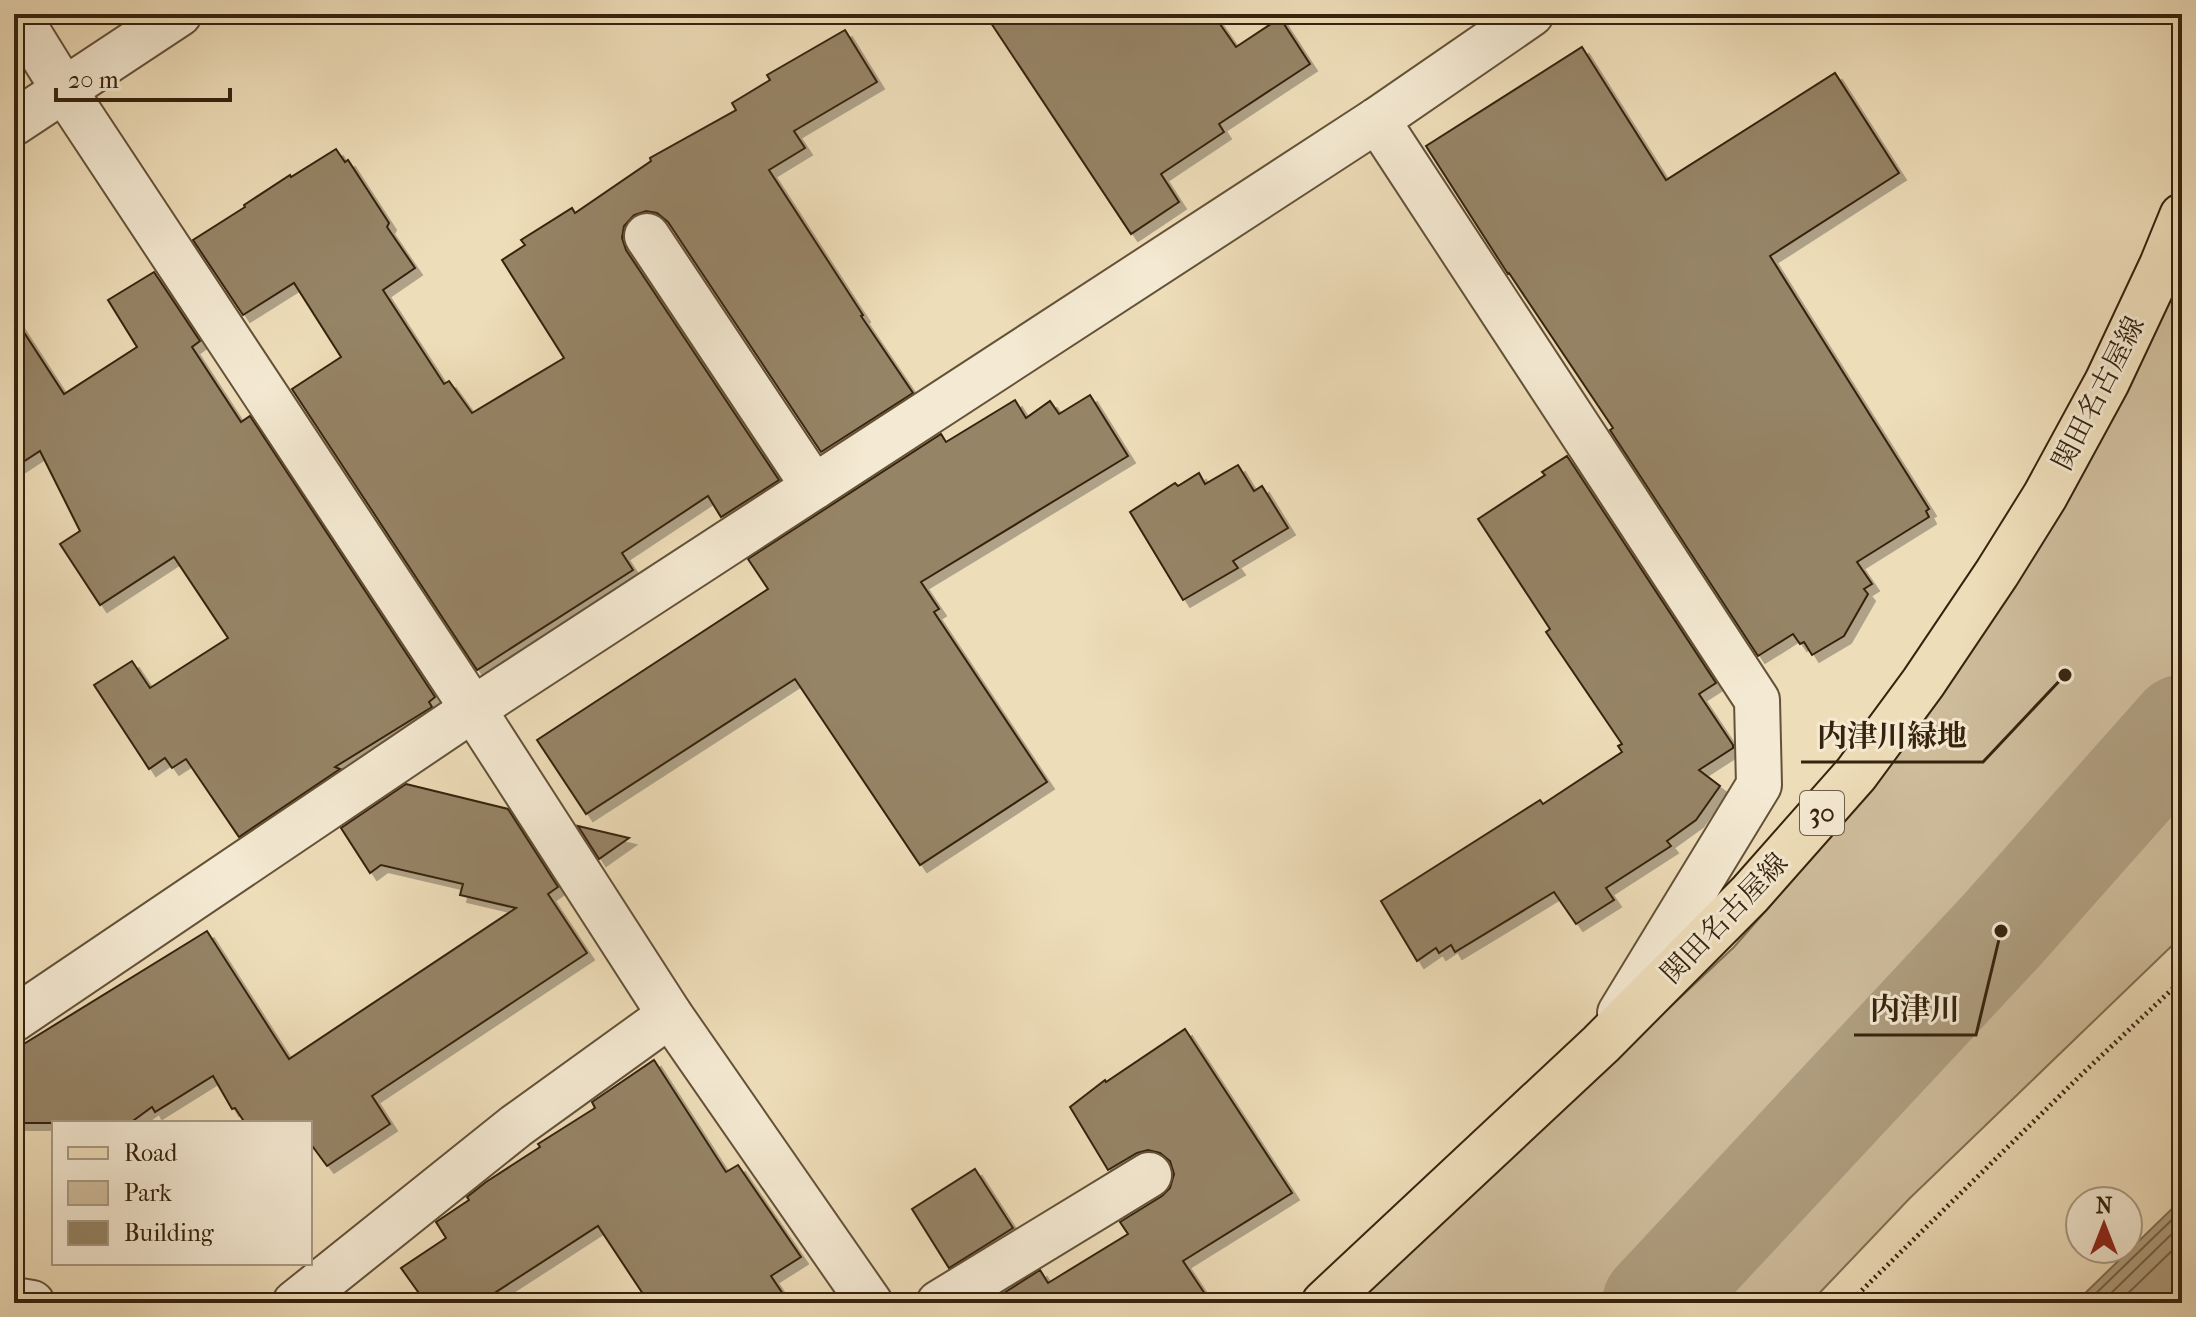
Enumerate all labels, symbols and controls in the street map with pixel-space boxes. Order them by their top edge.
scale bar [56,52,230,102]
text: 20 m [68,66,119,94]
street label: 関田名古屋線 [2045,311,2151,475]
callout: 内津川緑地 [1801,708,1983,762]
text: 内津川緑地 [1817,719,1967,754]
road number: 30 [1800,791,1844,835]
street label: 関田名古屋線 [1654,846,1794,990]
callout: 内津川 [1854,981,1976,1035]
text: 内津川 [1870,992,1960,1027]
legend [52,1121,312,1265]
text: Road [124,1139,178,1167]
text: Park [124,1179,172,1207]
north arrow [2064,1185,2144,1265]
text: N [2096,1193,2113,1219]
text: Building [124,1219,215,1247]

